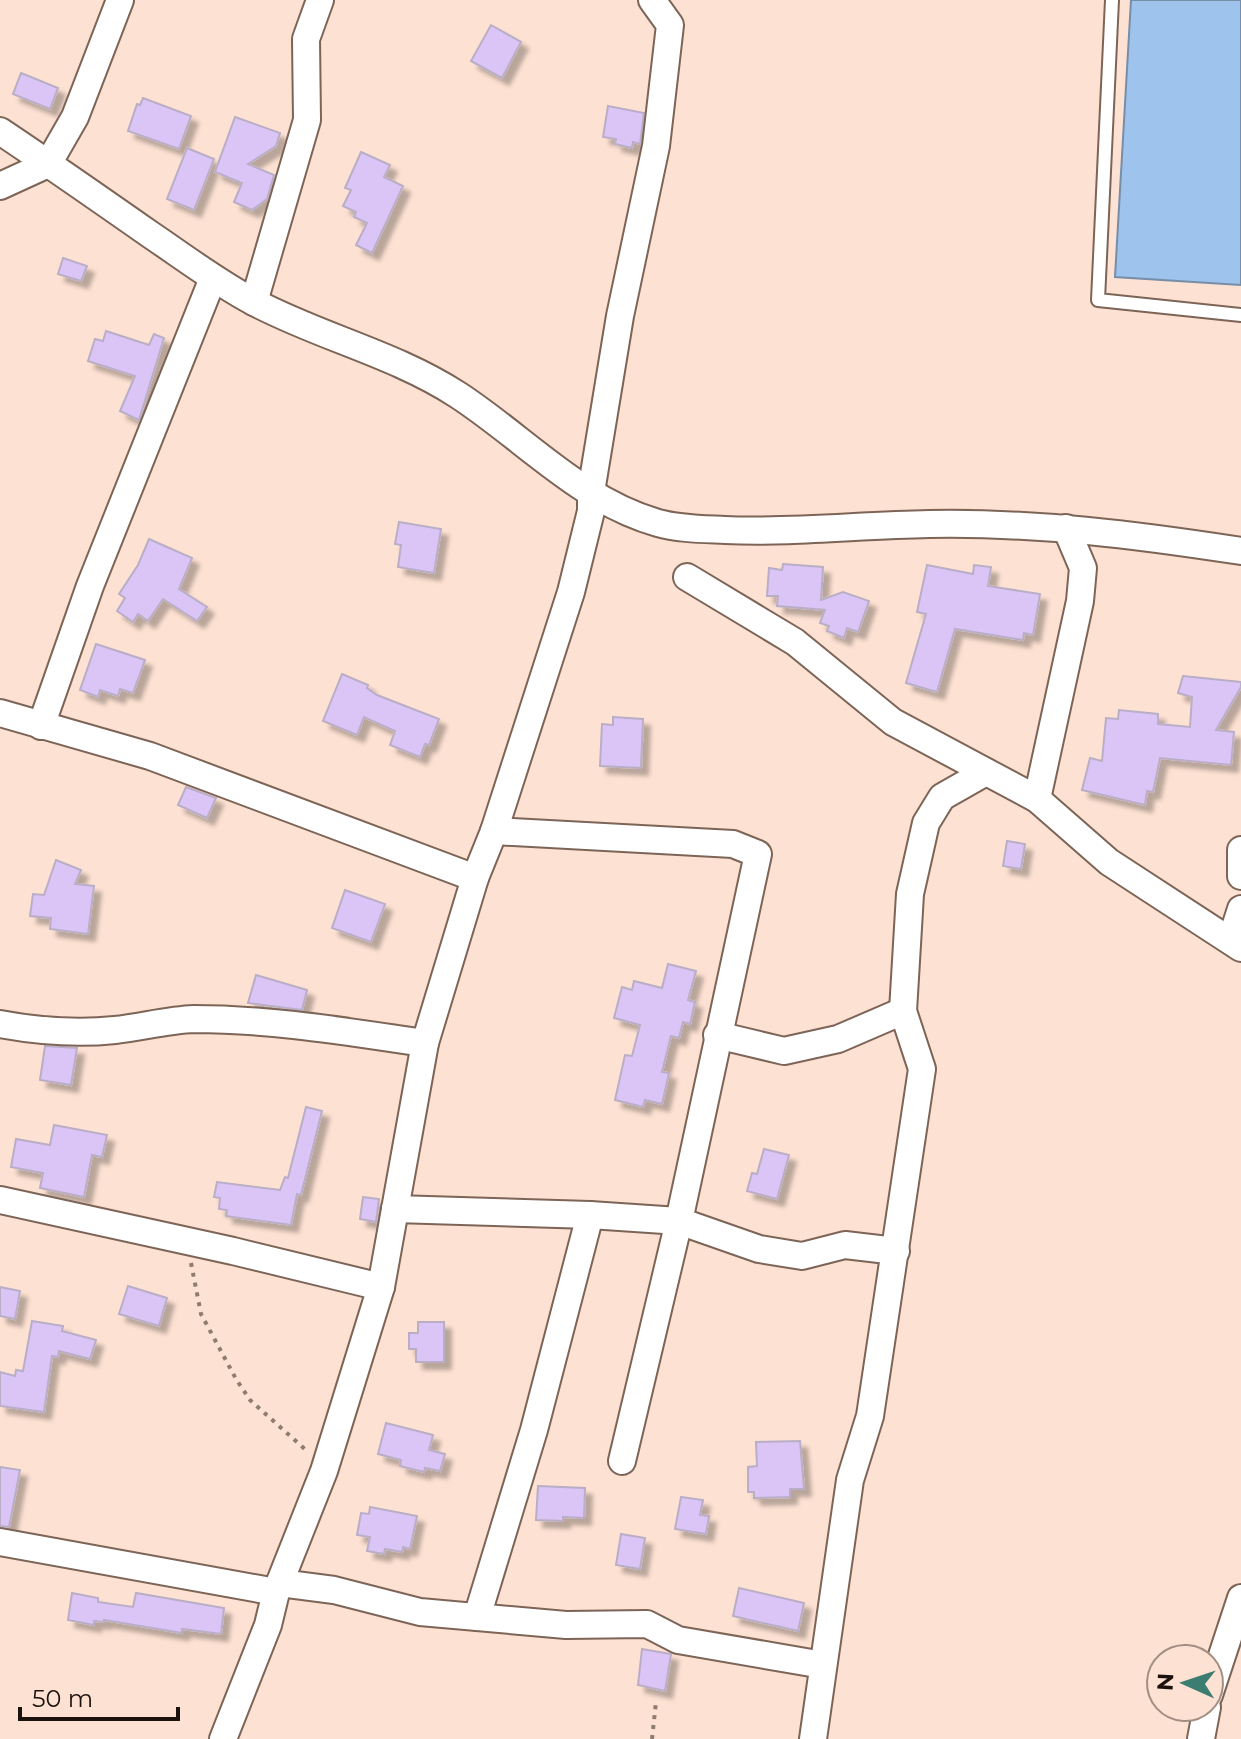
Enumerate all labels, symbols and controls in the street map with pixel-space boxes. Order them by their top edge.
north arrow [1145,1643,1225,1723]
scale bar [20,1671,178,1721]
text: N [1152,1672,1179,1692]
text: 50 m [32,1684,93,1713]

